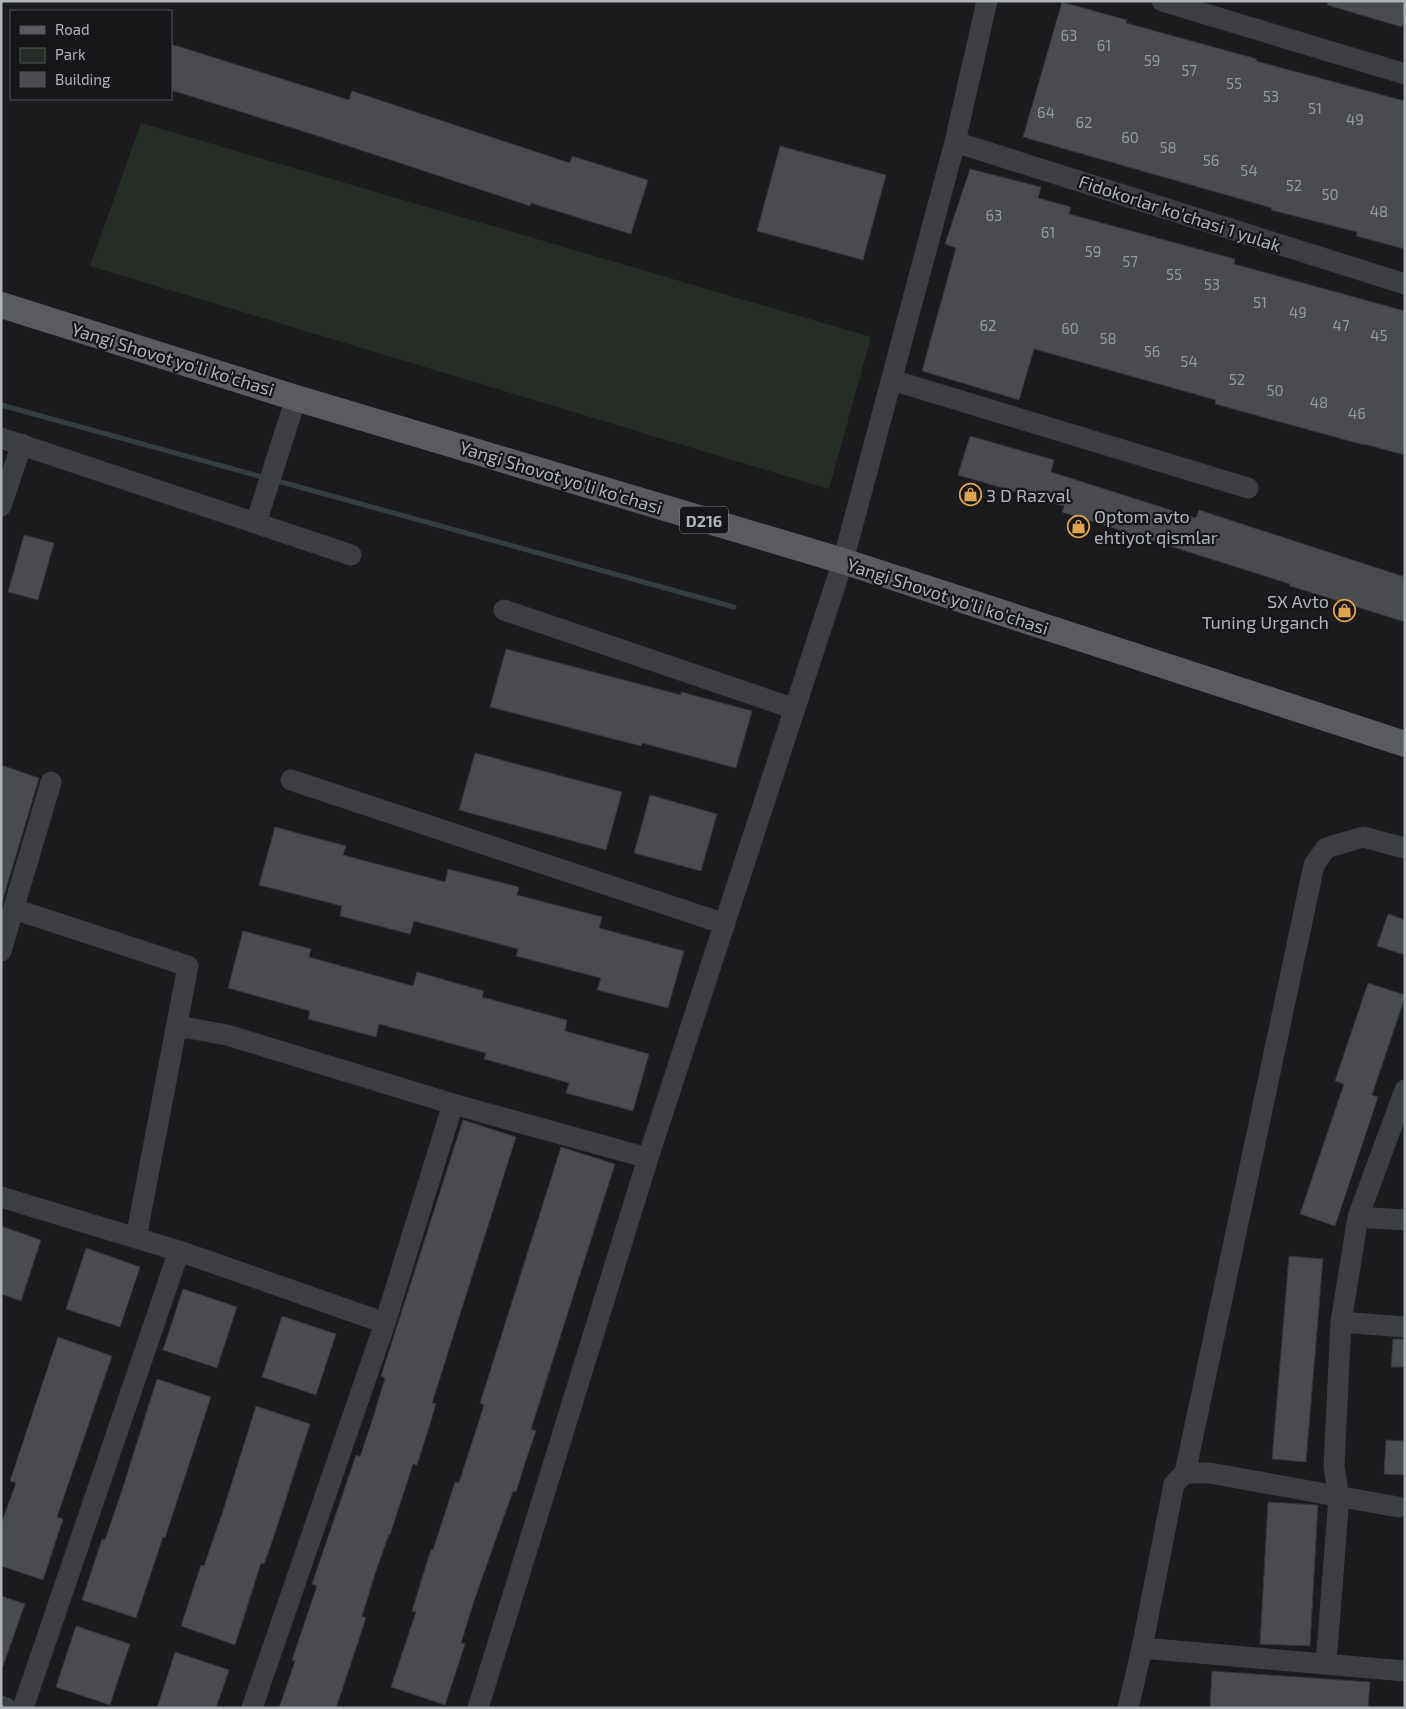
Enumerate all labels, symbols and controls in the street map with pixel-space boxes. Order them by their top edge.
legend [10,10,172,100]
text: Road [55,20,90,38]
house number: 63 [1061,26,1077,44]
house number: 61 [1097,36,1111,54]
text: Park [55,45,86,63]
house number: 59 [1144,51,1160,69]
house number: 57 [1181,61,1197,79]
text: Building [55,70,111,88]
house number: 55 [1226,74,1242,92]
house number: 53 [1263,87,1279,105]
house number: 51 [1308,99,1322,117]
house number: 64 [1037,103,1055,121]
house number: 49 [1346,110,1364,128]
house number: 62 [1075,113,1093,131]
house number: 60 [1121,128,1139,146]
house number: 58 [1159,138,1177,156]
house number: 56 [1203,151,1219,169]
house number: 54 [1240,161,1258,179]
street label: Fidokorlar ko'chasi 1 yulak [1076,170,1284,256]
house number: 52 [1286,176,1302,194]
house number: 50 [1321,185,1339,203]
house number: 48 [1370,202,1388,220]
house number: 63 [986,206,1002,224]
house number: 61 [1041,223,1055,241]
house number: 59 [1085,242,1101,260]
house number: 57 [1122,252,1138,270]
house number: 55 [1166,265,1182,283]
house number: 53 [1204,275,1220,293]
house number: 51 [1253,293,1267,311]
house number: 49 [1289,303,1307,321]
house number: 62 [979,316,997,334]
house number: 47 [1333,316,1350,334]
street label: Yangi Shovot yo'li ko'chasi [69,318,277,400]
house number: 60 [1061,319,1079,337]
house number: 45 [1370,326,1388,344]
house number: 58 [1099,329,1117,347]
house number: 56 [1144,342,1160,360]
house number: 54 [1180,352,1198,370]
house number: 52 [1229,370,1245,388]
house number: 50 [1266,381,1284,399]
house number: 48 [1310,393,1328,411]
house number: 46 [1348,404,1366,422]
street label: Yangi Shovot yo'li ko'chasi [457,436,665,518]
shop icon: 3 D Razval [958,483,982,507]
place label: 3 D Razval [986,484,1072,506]
place label: Optom avto ehtiyot qismlar [1094,505,1218,548]
road number: D216 [680,506,728,534]
shop icon: Optom avto ehtiyot qismlar [1066,514,1090,538]
street label: Yangi Shovot yo'li ko'chasi [844,553,1052,639]
place label: SX Avto Tuning Urganch [1202,590,1329,633]
shop icon: SX Avto Tuning Urganch [1333,599,1357,623]

